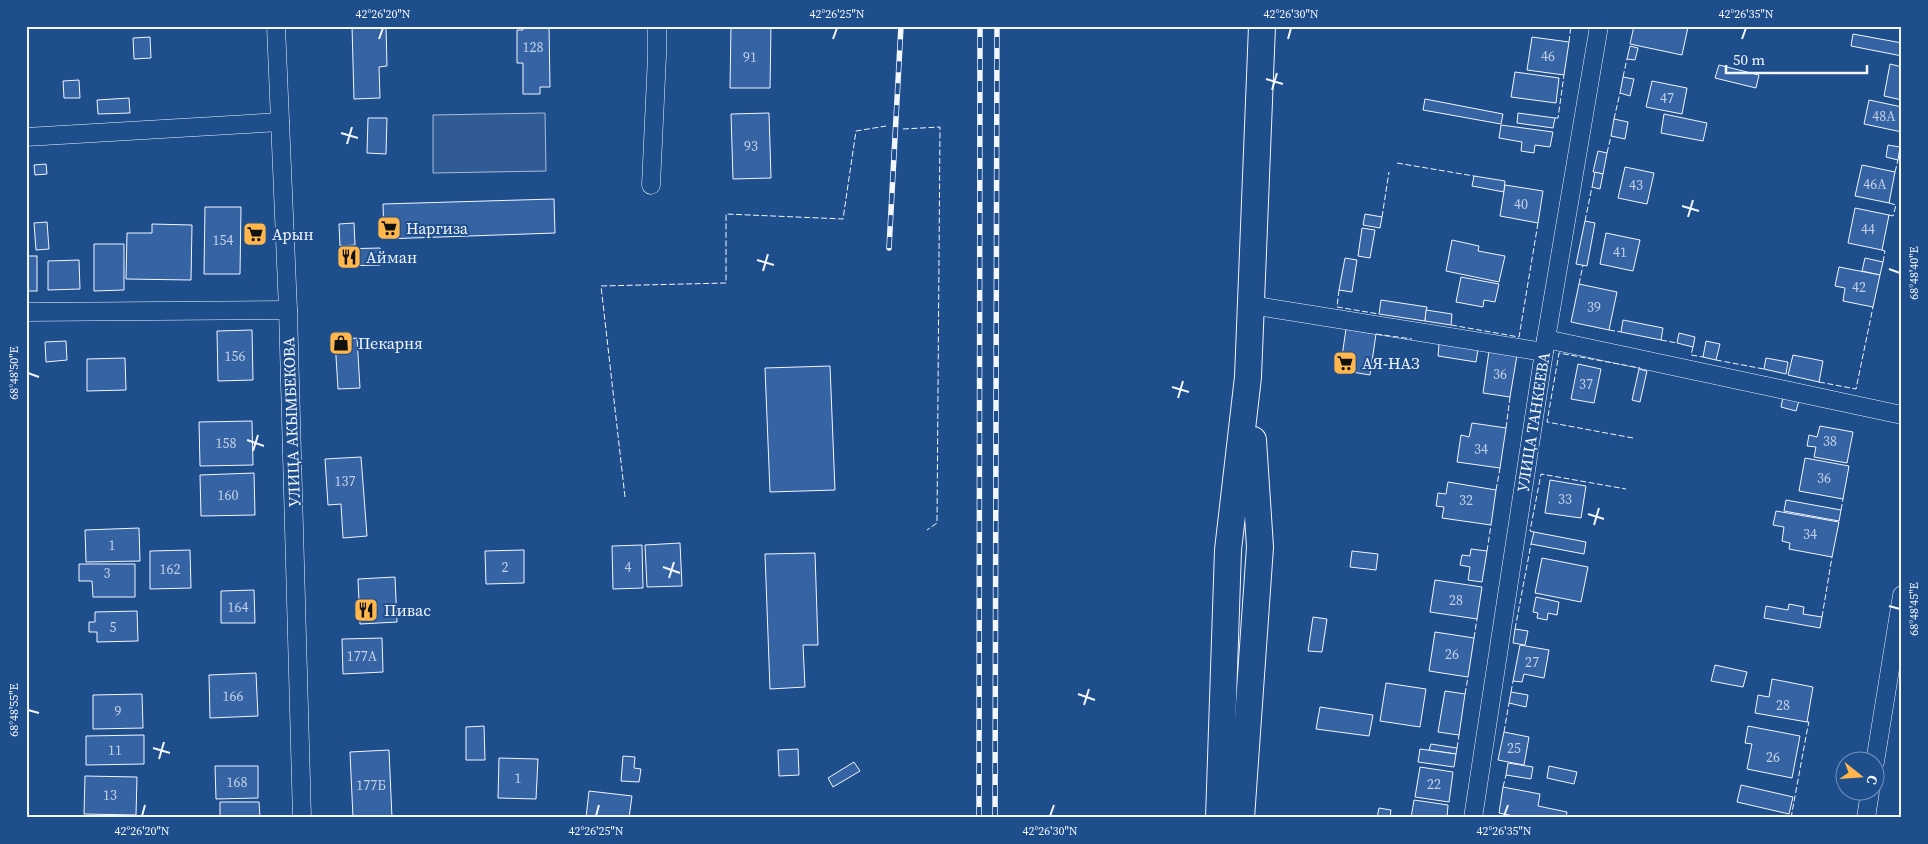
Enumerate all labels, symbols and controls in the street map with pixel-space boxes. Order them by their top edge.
text: 42°26'20"N [355,6,411,22]
text: 42°26'25"N [809,6,865,22]
text: 42°26'30"N [1263,6,1319,22]
text: 42°26'35"N [1718,6,1774,22]
house number: 128 [523,37,544,57]
scale bar [1726,42,1867,74]
house number: 46 [1541,46,1555,66]
house number: 91 [743,47,757,67]
text: 50 m [1733,49,1765,70]
house number: 47 [1660,88,1674,108]
house number: 48А [1872,106,1896,126]
house number: 93 [744,136,758,156]
house number: 46А [1863,174,1887,194]
house number: 43 [1629,175,1643,195]
house number: 40 [1514,194,1528,214]
supermarket icon: Наргиза [376,215,402,241]
place label: Наргиза [406,217,469,239]
house number: 44 [1861,219,1875,239]
supermarket icon: Арын [242,221,268,247]
place label: Арын [272,223,314,245]
house number: 154 [213,230,234,250]
house number: 41 [1613,242,1627,262]
restaurant icon: Айман [336,244,362,270]
place label: Айман [366,246,417,268]
text: 68°48'40"E [1906,246,1922,300]
house number: 42 [1852,277,1866,297]
house number: 39 [1587,297,1601,317]
shop icon: Пекарня [328,330,354,356]
place label: Пекарня [358,332,423,354]
street label: УЛИЦА АКЫМБЕКОВА [277,336,305,507]
text: 68°48'50"E [6,346,22,400]
house number: 156 [225,346,246,366]
supermarket icon: АЯ-НАЗ [1332,350,1358,376]
street label: УЛИЦА ТАНКЕЕВА [1511,350,1555,493]
place label: АЯ-НАЗ [1362,352,1420,374]
house number: 36 [1493,364,1507,384]
house number: 37 [1579,374,1593,394]
house number: 38 [1823,431,1837,451]
house number: 158 [216,433,237,453]
house number: 34 [1474,439,1488,459]
house number: 36 [1817,468,1831,488]
house number: 137 [335,471,356,491]
house number: 160 [218,485,239,505]
house number: 33 [1558,489,1572,509]
house number: 32 [1459,490,1473,510]
house number: 34 [1803,524,1817,544]
house number: 1 [109,535,116,555]
house number: 2 [502,557,509,577]
house number: 4 [625,557,632,577]
house number: 162 [160,559,181,579]
house number: 3 [104,563,111,583]
text: 68°48'45"E [1906,582,1922,636]
house number: 28 [1449,590,1463,610]
house number: 164 [228,597,249,617]
restaurant icon: Пивас [353,597,379,623]
place label: Пивас [384,599,431,621]
house number: 5 [110,617,117,637]
house number: 26 [1445,644,1459,664]
house number: 177А [347,646,378,666]
house number: 27 [1525,652,1539,672]
text: 68°48'55"E [6,683,22,737]
house number: 166 [223,686,244,706]
house number: 28 [1776,695,1790,715]
house number: 9 [115,701,122,721]
house number: 25 [1507,738,1521,758]
house number: 11 [108,740,122,760]
house number: 26 [1766,747,1780,767]
north arrow [1836,752,1886,802]
house number: 1 [515,768,522,788]
house number: 168 [227,772,248,792]
text: С [1862,773,1883,787]
house number: 22 [1427,774,1441,794]
house number: 177Б [356,775,386,795]
house number: 13 [103,785,117,805]
text: 42°26'20"N [114,823,170,839]
text: 42°26'25"N [568,823,624,839]
text: 42°26'30"N [1022,823,1078,839]
text: 42°26'35"N [1476,823,1532,839]

